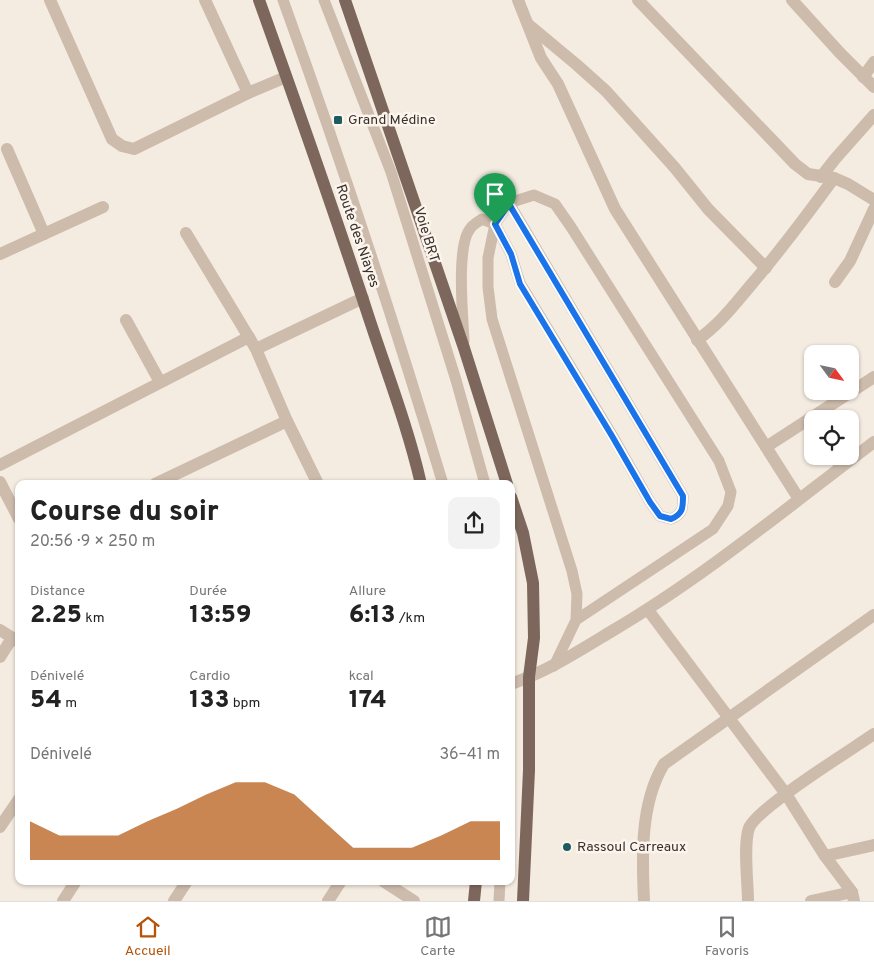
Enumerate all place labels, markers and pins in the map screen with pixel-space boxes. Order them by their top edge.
place label: Grand Médine [348,112,435,129]
marker: Grand Médine [332,114,344,126]
pin [474,173,516,224]
place label: Rassoul Carreaux [577,839,686,856]
marker: Rassoul Carreaux [561,841,573,853]

